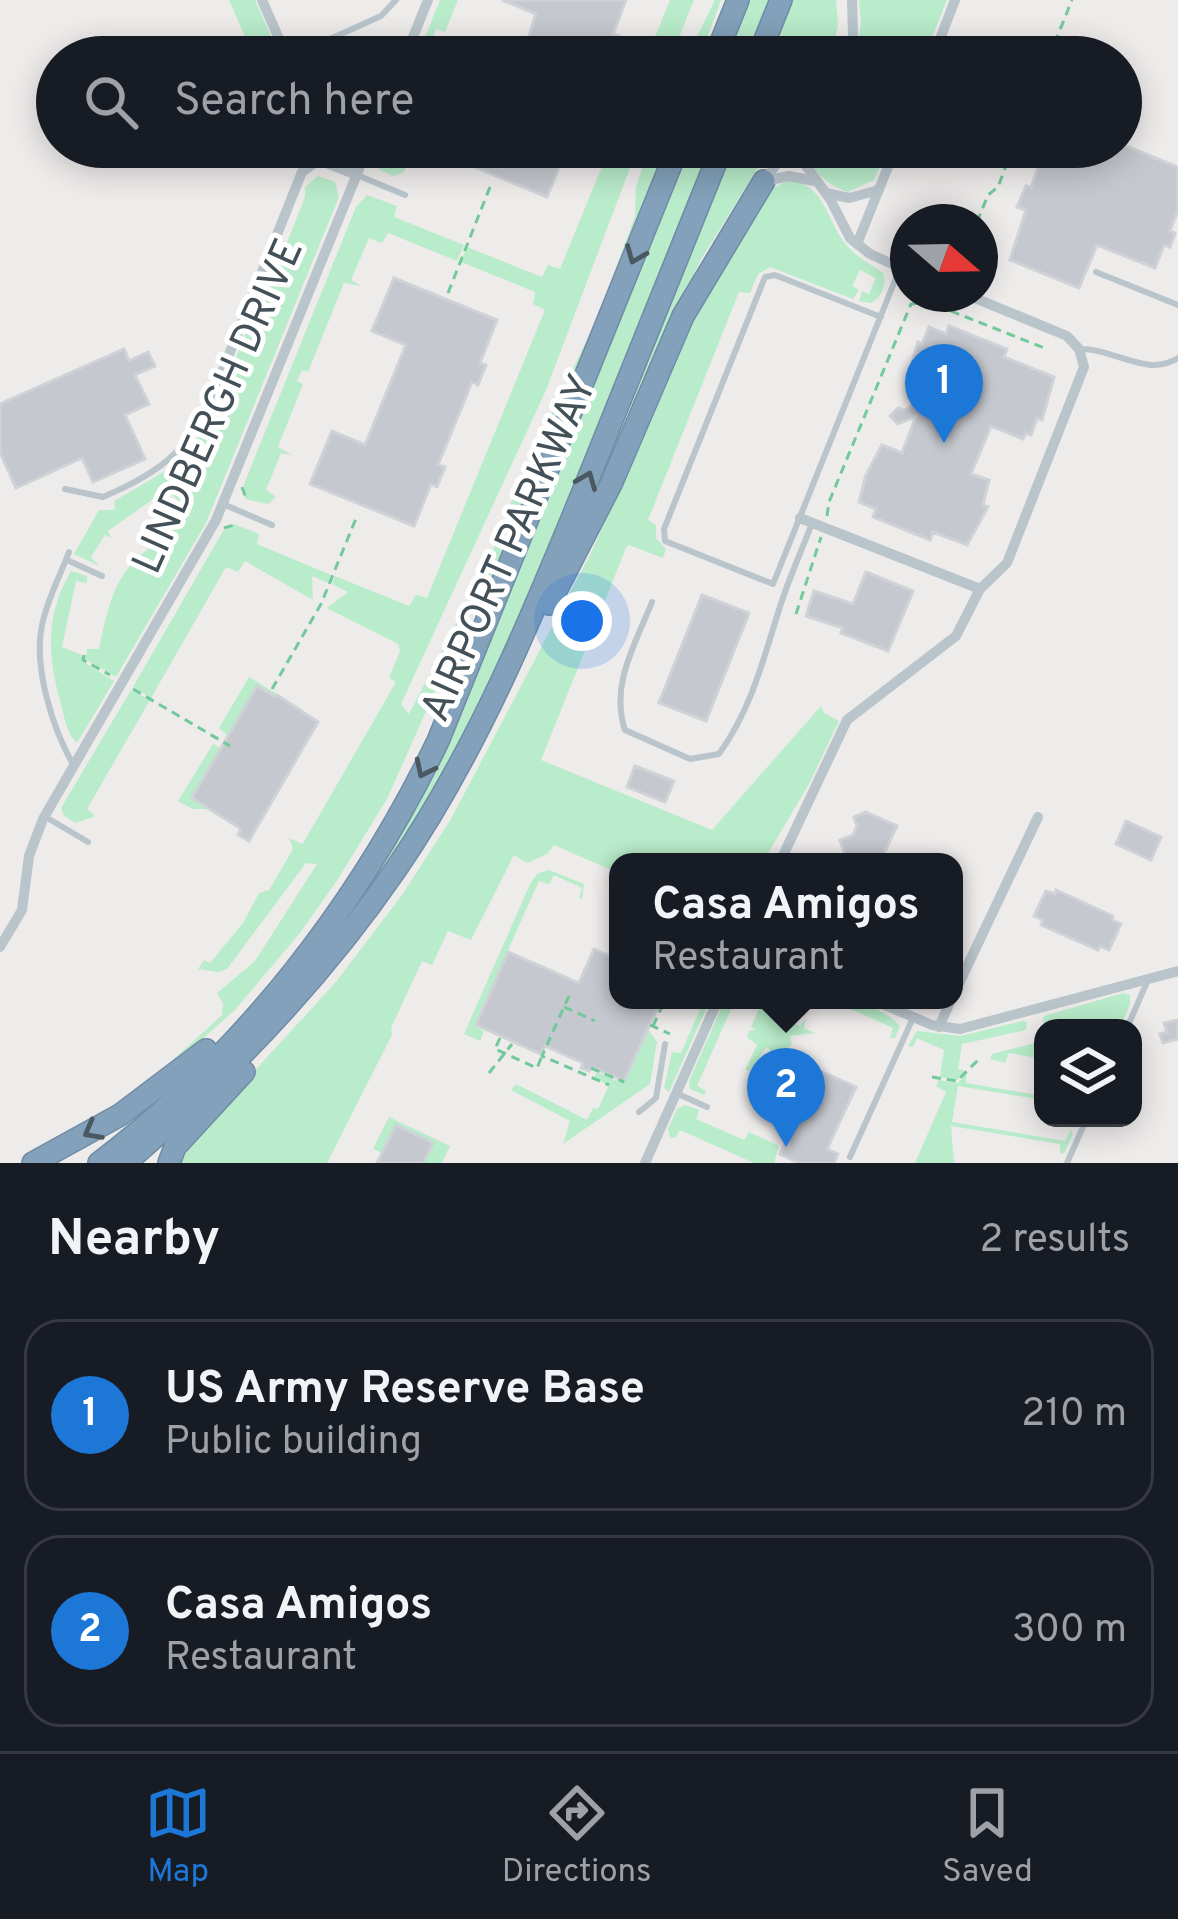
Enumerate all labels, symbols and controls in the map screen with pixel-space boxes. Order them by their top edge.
search box [36,36,1142,168]
icon: search [78,69,144,135]
text: Search here [174,74,414,131]
north arrow [890,204,998,312]
street label: LINDBERGH DRIVE [122,231,318,583]
one-way arrow [624,244,649,265]
pin: 1 [905,344,983,443]
street label: AIRPORT PARKWAY [411,367,611,731]
one-way arrow [573,471,598,492]
your location [552,591,612,651]
one-way arrow [415,757,438,778]
popup [609,853,963,1009]
text: Casa Amigos [652,878,920,935]
text: Restaurant [652,935,844,984]
map controls [1034,1019,1142,1127]
button: layers [1034,1019,1142,1127]
pin: 2 [747,1048,825,1147]
one-way arrow [84,1117,105,1140]
text: Nearby [48,1209,220,1274]
text: 2 results [979,1217,1130,1266]
text: US Army Reserve Base [165,1362,645,1419]
text: 1 [82,1391,98,1440]
text: 210 m [1021,1391,1127,1440]
text: Public building [165,1419,422,1468]
text: Casa Amigos [165,1578,432,1635]
text: 2 [78,1607,102,1656]
text: 300 m [1012,1607,1127,1656]
text: Restaurant [165,1635,357,1684]
tab: Map [145,1780,211,1894]
tab: Directions [502,1780,652,1894]
tab: Saved [942,1780,1033,1894]

